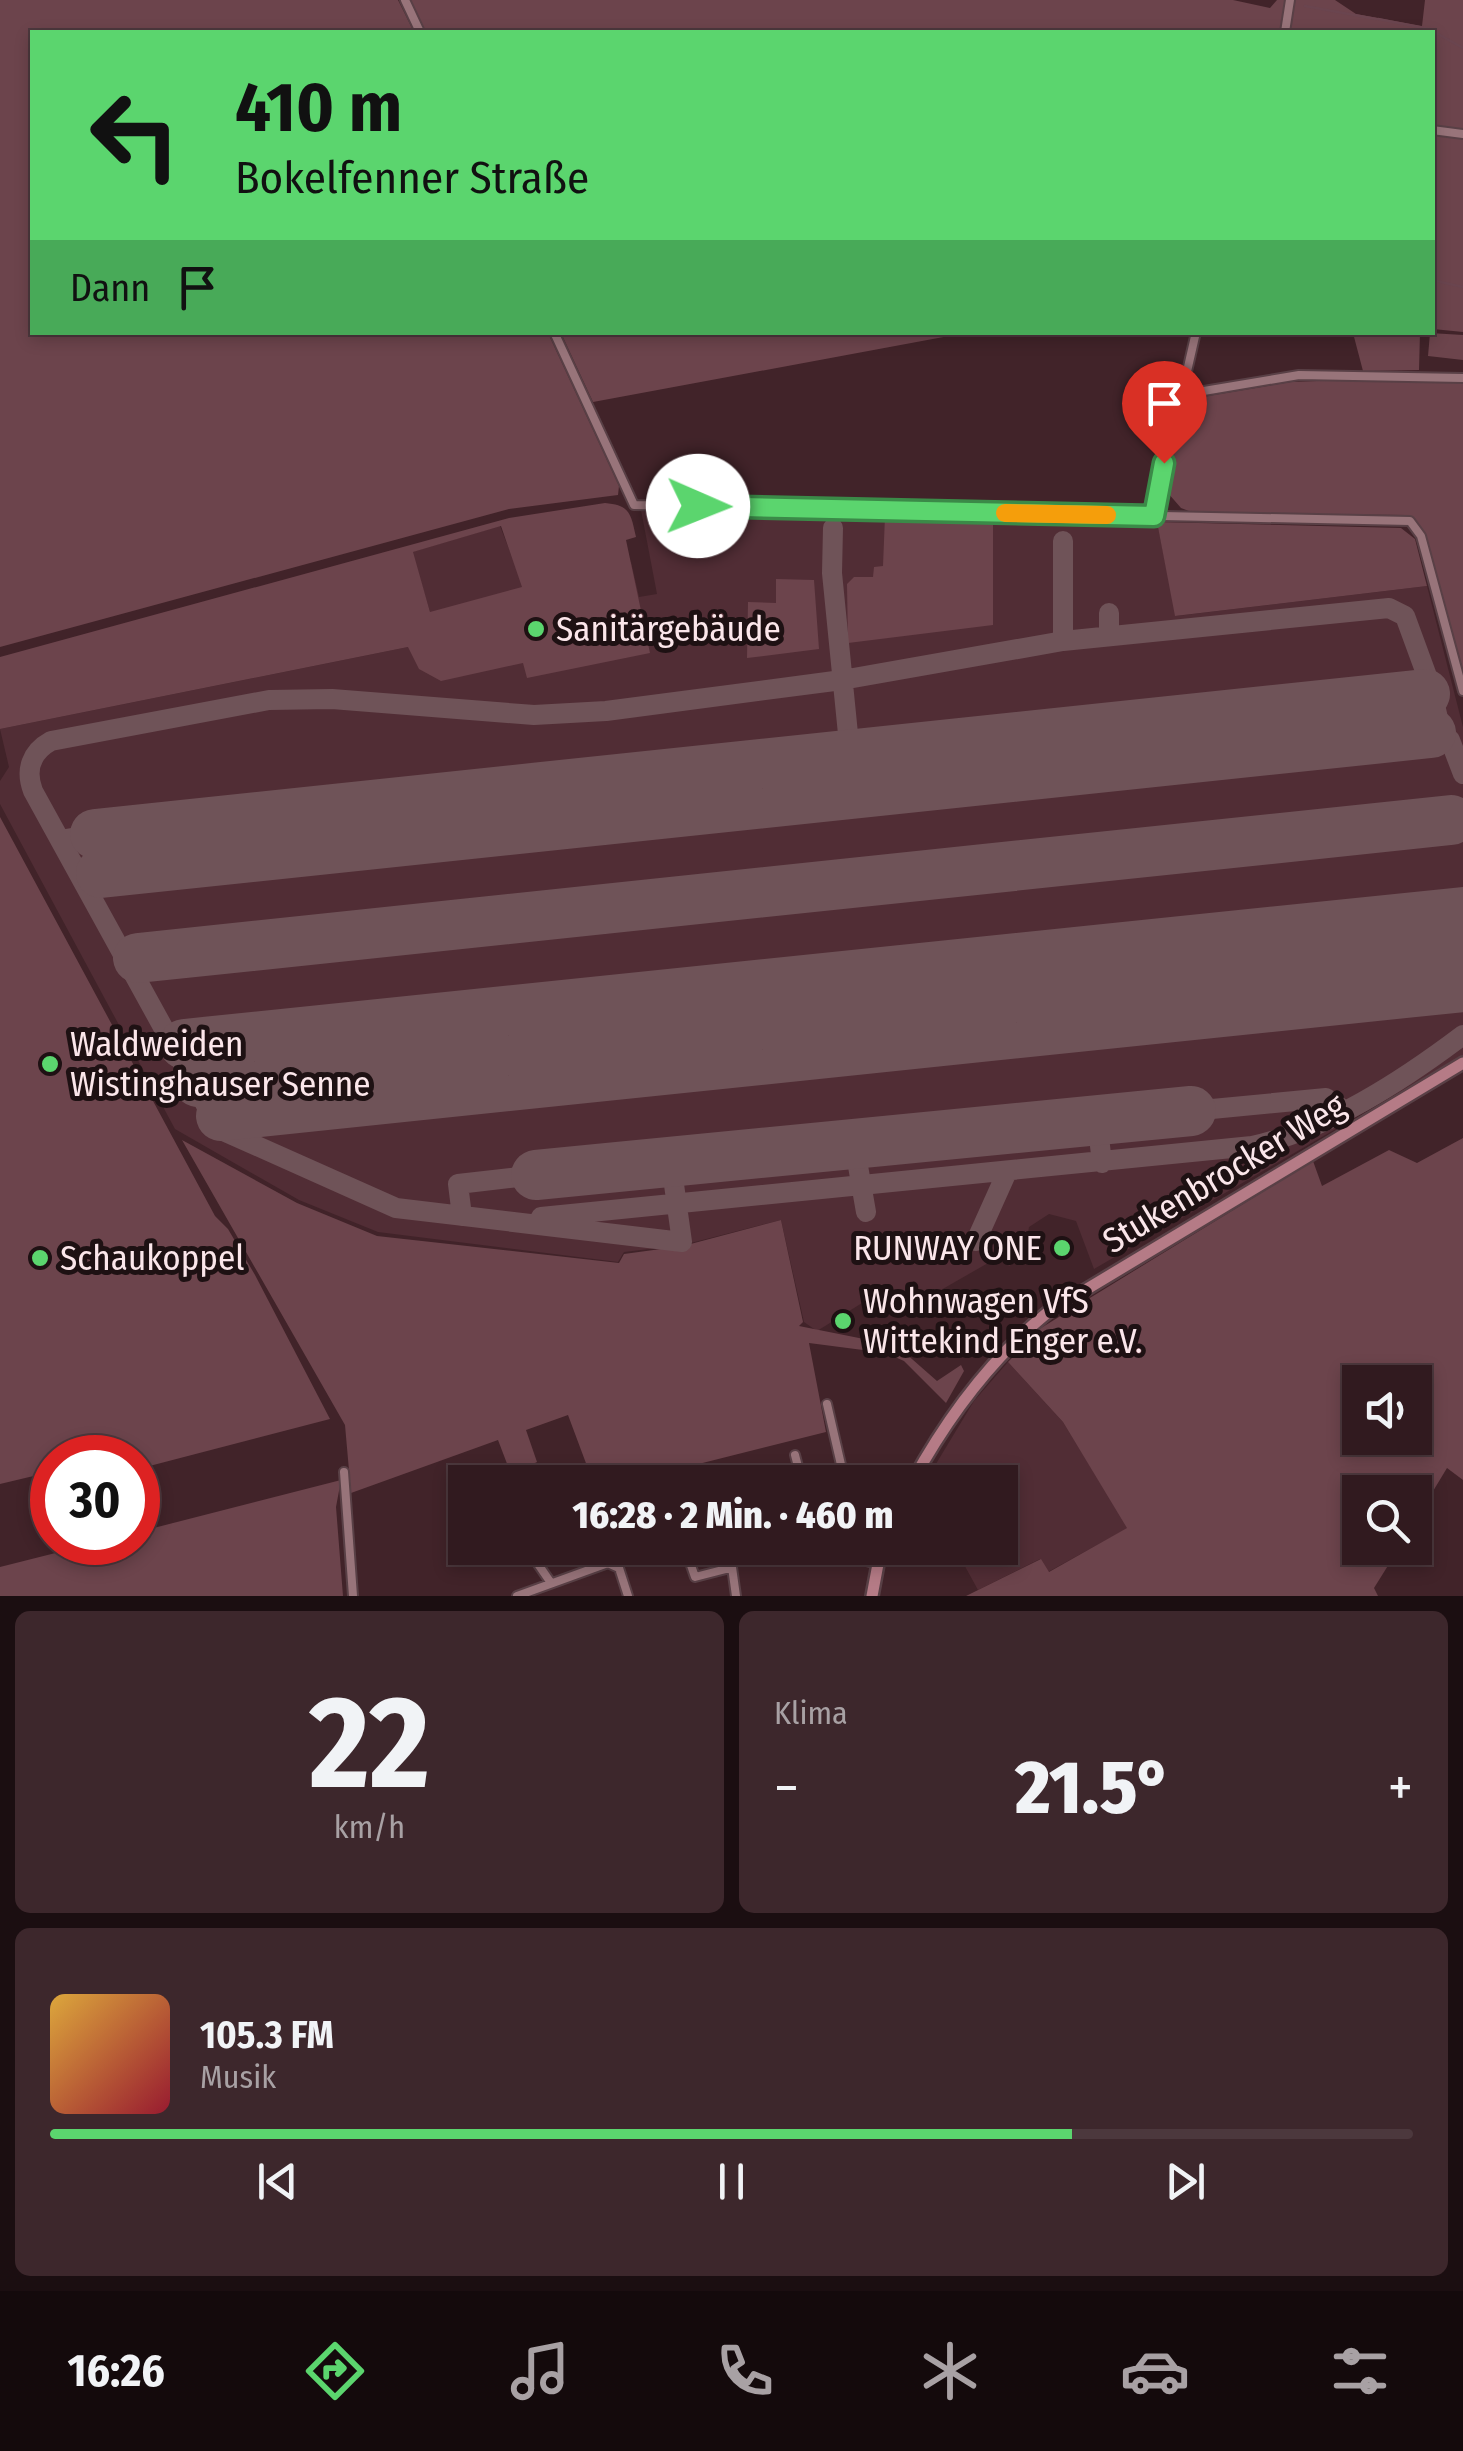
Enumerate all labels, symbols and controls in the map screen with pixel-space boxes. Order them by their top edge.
text: 410 m [235,66,402,150]
icon: left [70,70,200,200]
text: Bokelfenner Straße [235,151,589,205]
icon: arrive [170,260,225,315]
text: Dann [70,265,150,311]
pin [1122,361,1207,464]
icon: arrive [1137,376,1192,431]
position arrow [646,454,750,558]
place label: Sanitärgebäude [556,608,781,650]
marker: Sanitärgebäude [525,618,547,640]
place label: Waldweiden Wistinghauser Senne [70,1023,371,1105]
marker: Waldweiden Wistinghauser Senne [39,1053,61,1075]
street label: Stukenbrocker Weg [1095,1084,1353,1262]
place label: RUNWAY ONE [853,1227,1042,1269]
place label: Schaukoppel [60,1237,244,1279]
marker: RUNWAY ONE [1051,1237,1073,1259]
marker: Schaukoppel [29,1247,51,1269]
place label: Wohnwagen VfS Wittekind Enger e.V. [863,1280,1142,1362]
marker: Wohnwagen VfS Wittekind Enger e.V. [832,1310,854,1332]
map controls [1342,1365,1432,1565]
button: sound [1342,1365,1432,1455]
speed limit sign: 30 [30,1435,160,1565]
button: search [1342,1475,1432,1565]
text: 16:28 · 2 Min. · 460 m [573,1492,893,1538]
text: 22 [309,1665,430,1821]
text: Klima [774,1694,848,1732]
text: 21.5° [1015,1743,1172,1833]
text: − [774,1755,799,1821]
text: + [1388,1755,1413,1821]
text: km/h [334,1808,405,1846]
text: 105.3 FM [200,2012,334,2058]
text: Musik [200,2058,276,2096]
icon: previous [250,2154,305,2209]
icon: pause [704,2154,759,2209]
icon: next [1158,2154,1213,2209]
icon: directions [300,2336,370,2406]
icon: music [505,2336,575,2406]
icon: phone [710,2336,780,2406]
icon: climate [915,2336,985,2406]
icon: car [1120,2336,1190,2406]
icon: filters [1325,2336,1395,2406]
text: 16:26 [68,2344,165,2398]

